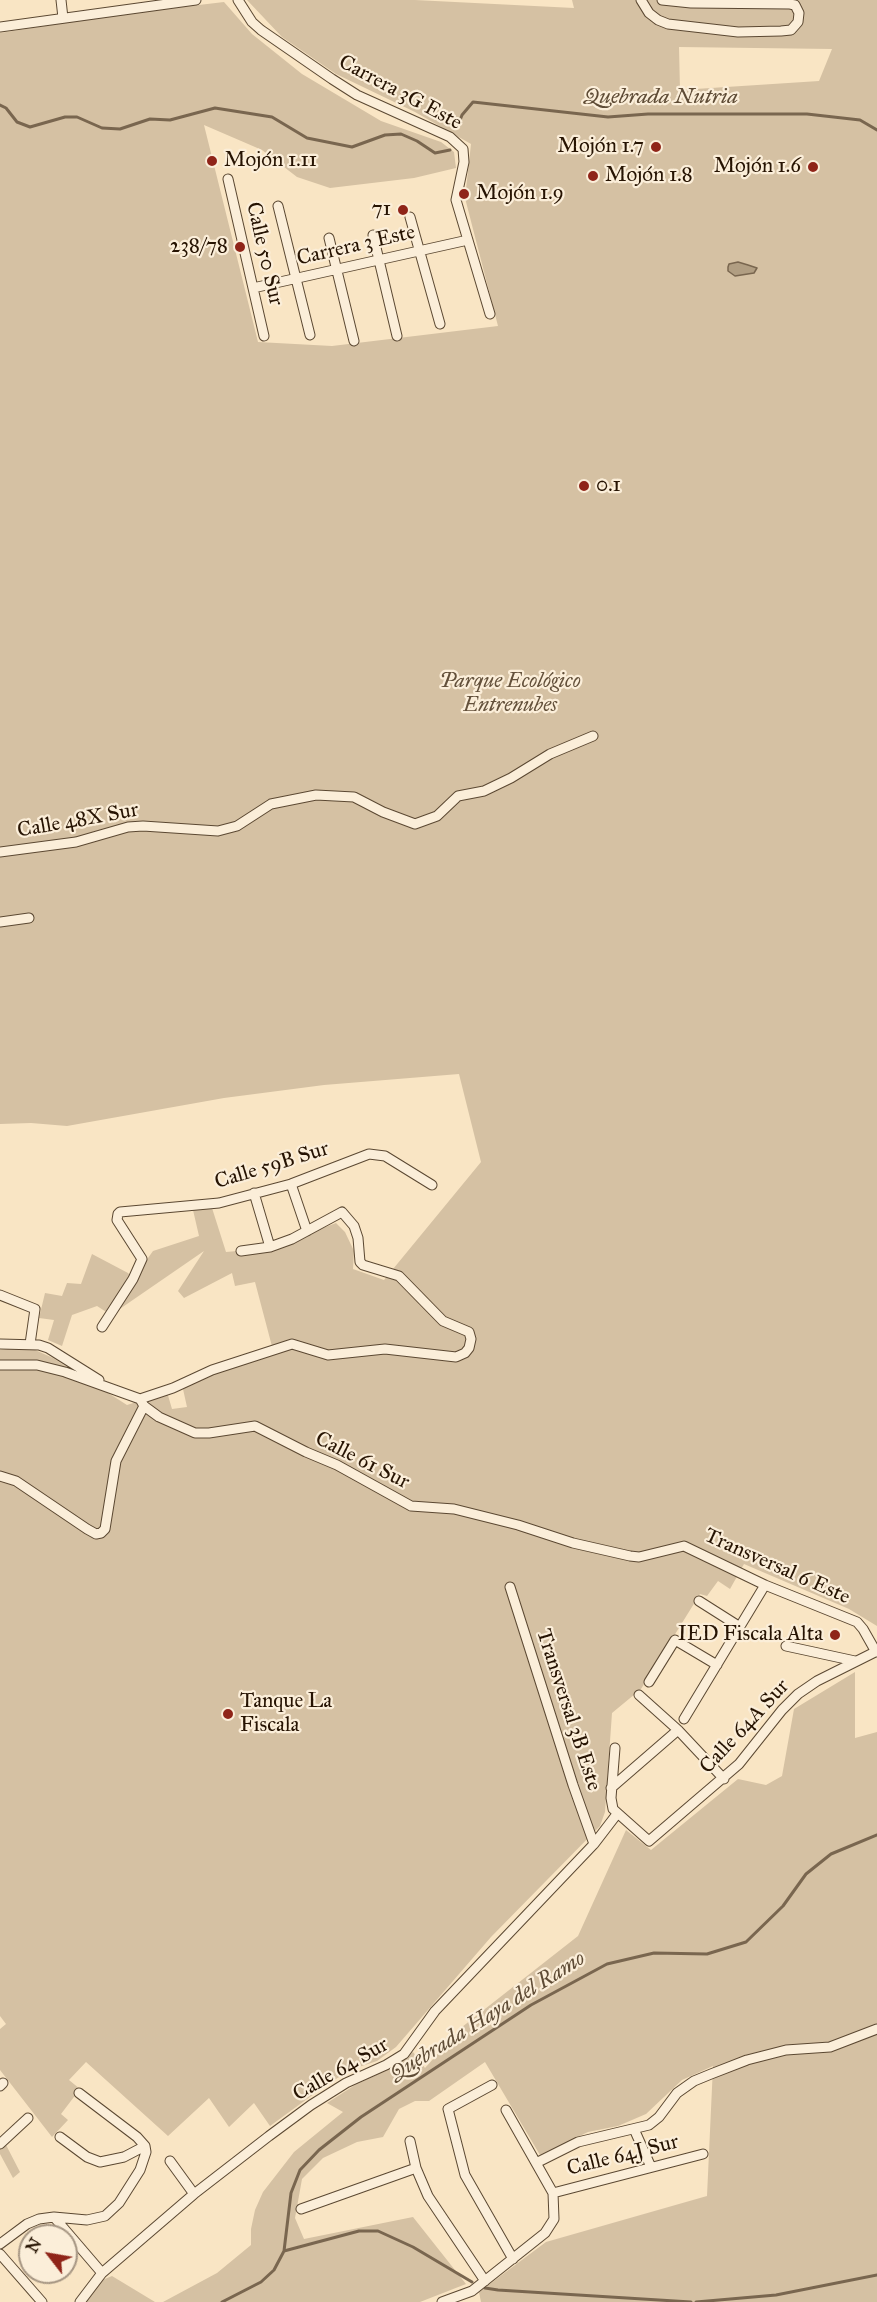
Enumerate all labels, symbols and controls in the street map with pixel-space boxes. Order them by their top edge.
street label: Carrera 3G Este [334,50,466,136]
water label: Quebrada Nutria [584,85,738,111]
place label: Mojón 1.7 [558,134,644,160]
marker: Mojón 1.7 [649,140,663,154]
place label: Mojón 1.11 [224,148,317,174]
marker: Mojón 1.11 [205,154,219,168]
place label: Mojón 1.6 [714,154,801,180]
marker: Mojón 1.6 [806,160,820,174]
place label: Mojón 1.8 [605,163,693,189]
marker: Mojón 1.8 [586,169,600,183]
place label: Mojón 1.9 [476,181,564,207]
marker: Mojón 1.9 [457,187,471,201]
place label: 71 [371,197,391,223]
street label: Calle 50 Sur [240,200,288,308]
marker: 71 [396,203,410,217]
street label: Carrera 3 Este [294,220,418,272]
place label: 238/78 [170,234,228,260]
marker: 238/78 [233,240,247,254]
place label: 0.1 [596,473,621,499]
marker: 0.1 [577,479,591,493]
park label: Parque Ecológico Entrenubes [439,669,581,719]
street label: Calle 48X Sur [15,798,141,844]
street label: Calle 59B Sur [212,1137,332,1195]
street label: Calle 61 Sur [311,1427,413,1495]
street label: Transversal 6 Este [700,1524,854,1610]
place label: IED Fiscala Alta [678,1622,823,1648]
street label: Transversal 3B Este [530,1626,606,1794]
marker: IED Fiscala Alta [828,1628,842,1642]
street label: Calle 64A Sur [695,1675,795,1779]
place label: Tanque La Fiscala [240,1689,332,1739]
marker: Tanque La Fiscala [221,1707,235,1721]
water label: Quebrada Haya del Ramo [385,1946,591,2088]
street label: Calle 64 Sur [289,2033,393,2107]
street label: Calle 64J Sur [564,2130,682,2182]
north arrow [18,2224,78,2284]
text: N [22,2235,45,2256]

